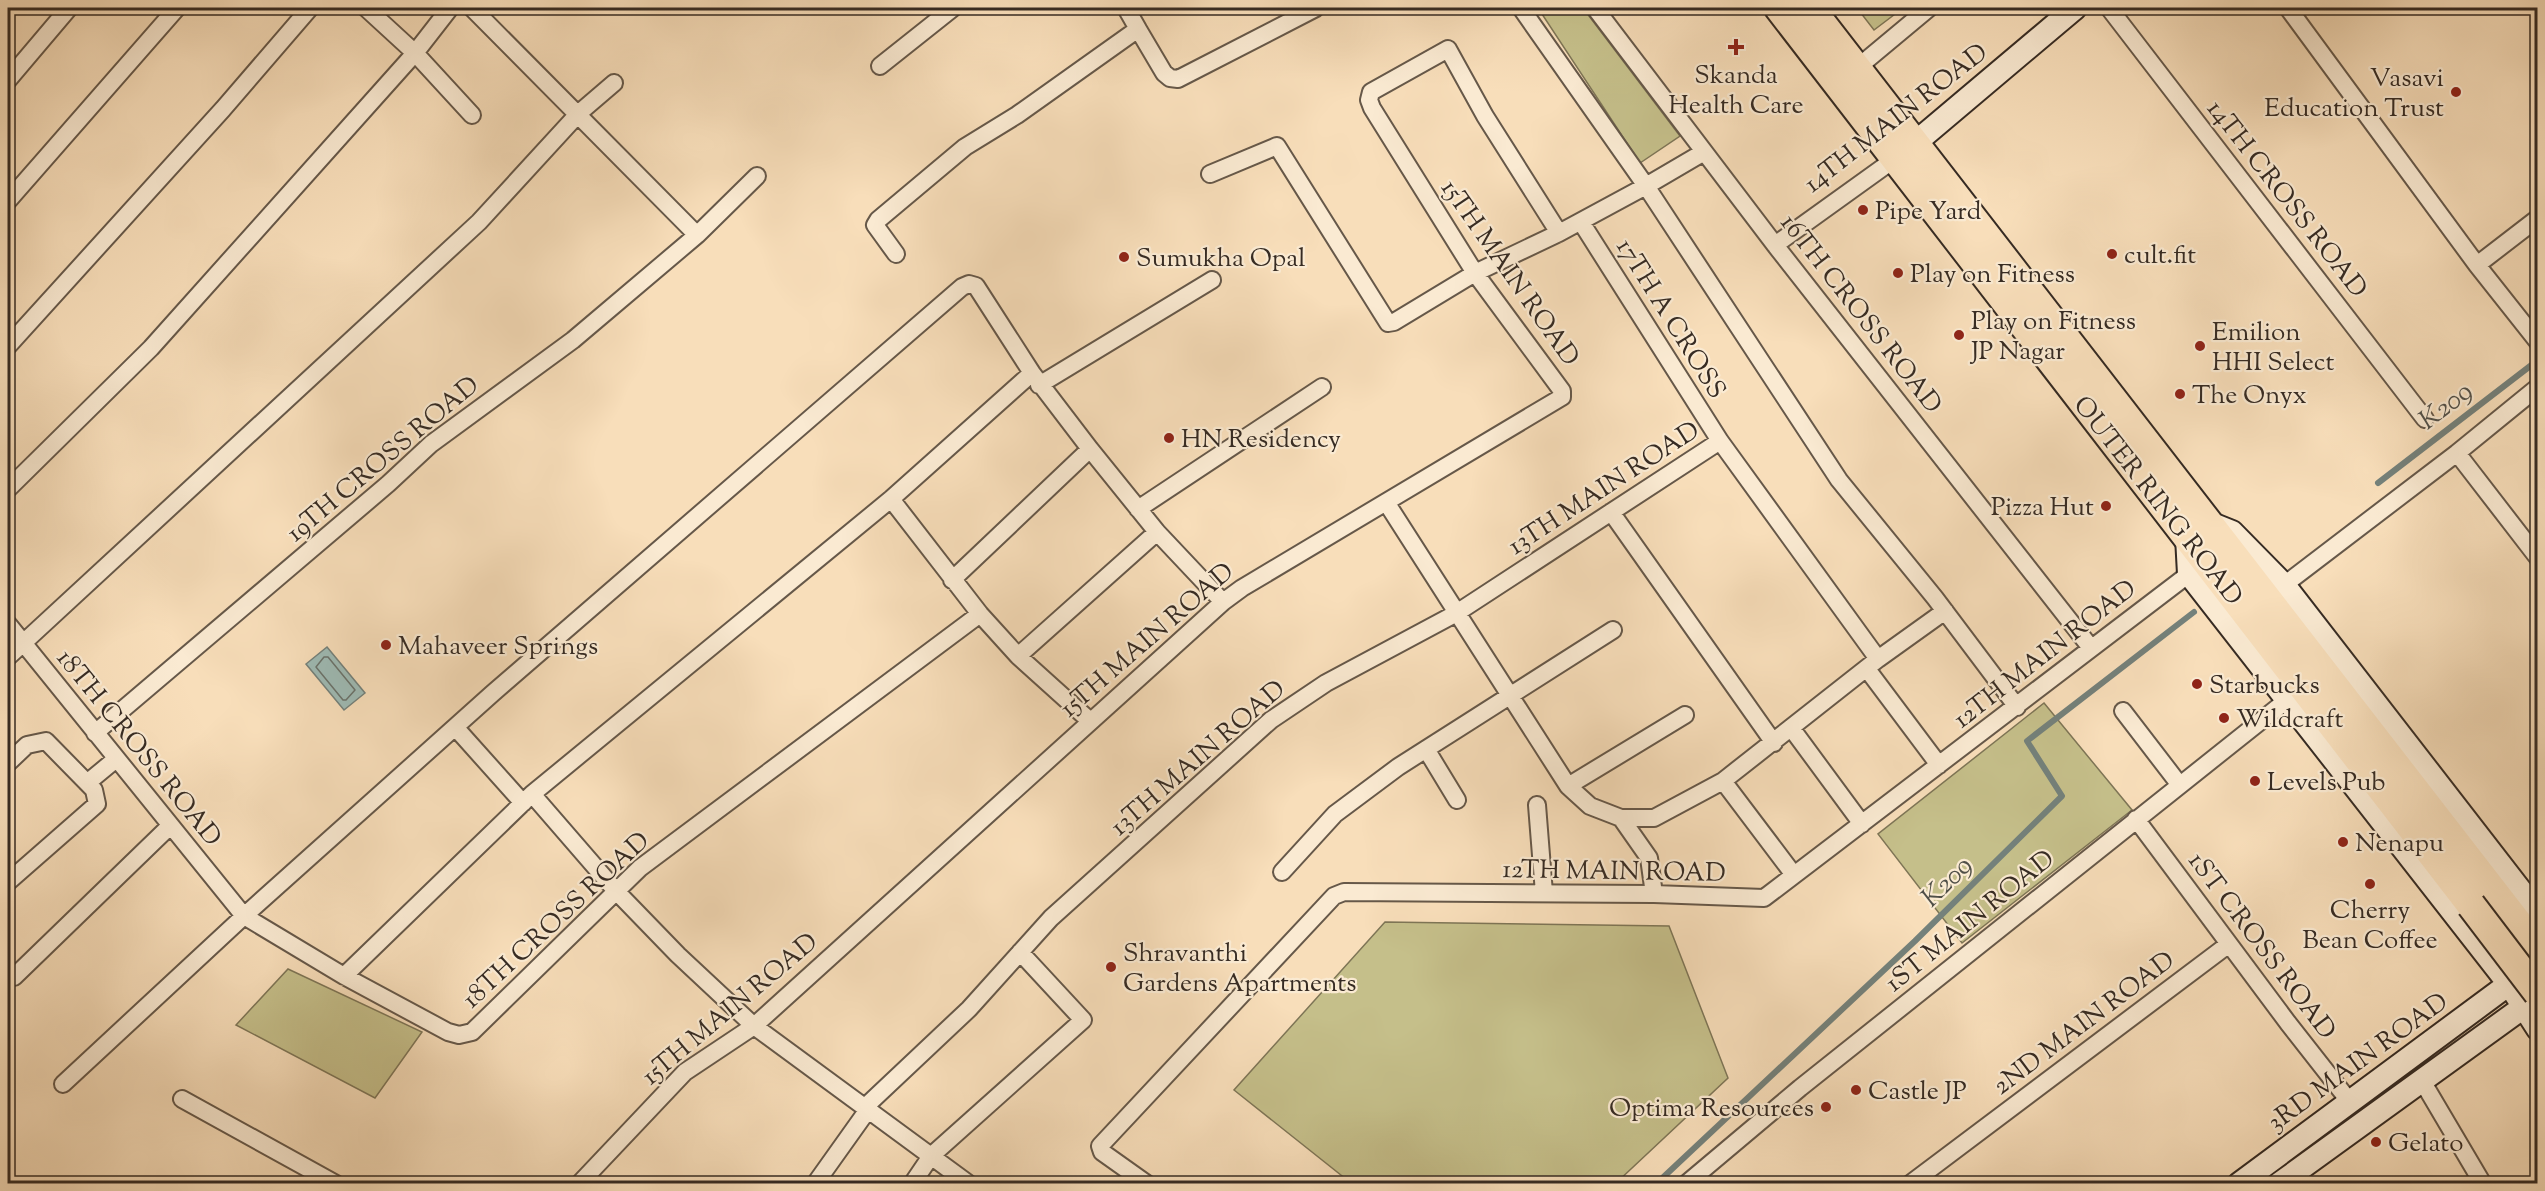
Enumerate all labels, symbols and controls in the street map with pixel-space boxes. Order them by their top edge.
street label: 14TH MAIN ROAD [1797,35,1996,203]
marker: Skanda Health Care [1727,38,1745,56]
place label: Skanda Health Care [1668,58,1804,125]
place label: Vasavi Education Trust [2264,61,2444,128]
marker: Vasavi Education Trust [2449,85,2463,99]
street label: 14TH CROSS ROAD [2197,93,2375,306]
street label: 15TH MAIN ROAD [1431,173,1587,374]
place label: Pipe Yard [1875,194,1982,231]
marker: Pipe Yard [1856,203,1870,217]
street label: 16TH CROSS ROAD [1770,207,1950,422]
street label: 17TH A CROSS [1606,232,1734,407]
place label: cult.fit [2124,238,2196,275]
place label: Sumukha Opal [1136,241,1306,278]
marker: cult.fit [2105,247,2119,261]
marker: Sumukha Opal [1117,250,1131,264]
place label: Play on Fitness [1910,257,2075,294]
marker: Play on Fitness [1891,266,1905,280]
place label: Play on Fitness JP Nagar [1969,304,2136,371]
place label: Emilion HHI Select [2212,315,2334,382]
marker: Play on Fitness JP Nagar [1952,328,1966,342]
marker: Emilion HHI Select [2193,339,2207,353]
street label: 19TH CROSS ROAD [279,368,488,552]
water label: K209 [2411,373,2482,440]
place label: The Onyx [2192,378,2307,415]
marker: The Onyx [2173,387,2187,401]
street label: OUTER RING ROAD [2063,389,2251,614]
street label: 13TH MAIN ROAD [1501,413,1707,565]
place label: HN Residency [1181,422,1341,459]
marker: HN Residency [1162,431,1176,445]
place label: Pizza Hut [1991,490,2094,527]
marker: Pizza Hut [2099,499,2113,513]
street label: 15TH MAIN ROAD [1052,555,1243,727]
street label: 12TH MAIN ROAD [1946,572,2145,738]
place label: Mahaveer Springs [398,629,598,666]
marker: Mahaveer Springs [379,638,393,652]
street label: 18TH CROSS ROAD [47,642,229,855]
place label: Starbucks [2209,668,2320,705]
street label: 13TH MAIN ROAD [1103,672,1294,846]
marker: Starbucks [2190,677,2204,691]
place label: Wildcraft [2236,702,2344,739]
marker: Wildcraft [2217,711,2231,725]
place label: Levels Pub [2267,765,2385,802]
marker: Levels Pub [2248,774,2262,788]
street label: 18TH CROSS ROAD [455,824,659,1018]
place label: Nenapu [2355,826,2444,863]
marker: Nenapu [2336,835,2350,849]
street label: 1ST MAIN ROAD [1878,842,2063,1002]
street label: 1ST CROSS ROAD [2178,845,2344,1048]
water label: K209 [1913,848,1982,917]
street label: 12TH MAIN ROAD [1502,852,1726,893]
marker: Cherry Bean Coffee [2363,877,2377,891]
place label: Cherry Bean Coffee [2302,893,2438,960]
street label: 15TH MAIN ROAD [634,925,827,1095]
place label: Shravanthi Gardens Apartments [1123,936,1356,1003]
street label: 2ND MAIN ROAD [1986,943,2183,1105]
marker: Shravanthi Gardens Apartments [1104,960,1118,974]
street label: 3RD MAIN ROAD [2260,985,2457,1141]
place label: Castle JP [1868,1074,1967,1111]
marker: Castle JP [1849,1083,1863,1097]
place label: Optima Resources [1609,1091,1814,1128]
marker: Optima Resources [1819,1100,1833,1114]
place label: Gelato [2388,1126,2463,1163]
marker: Gelato [2369,1135,2383,1149]

